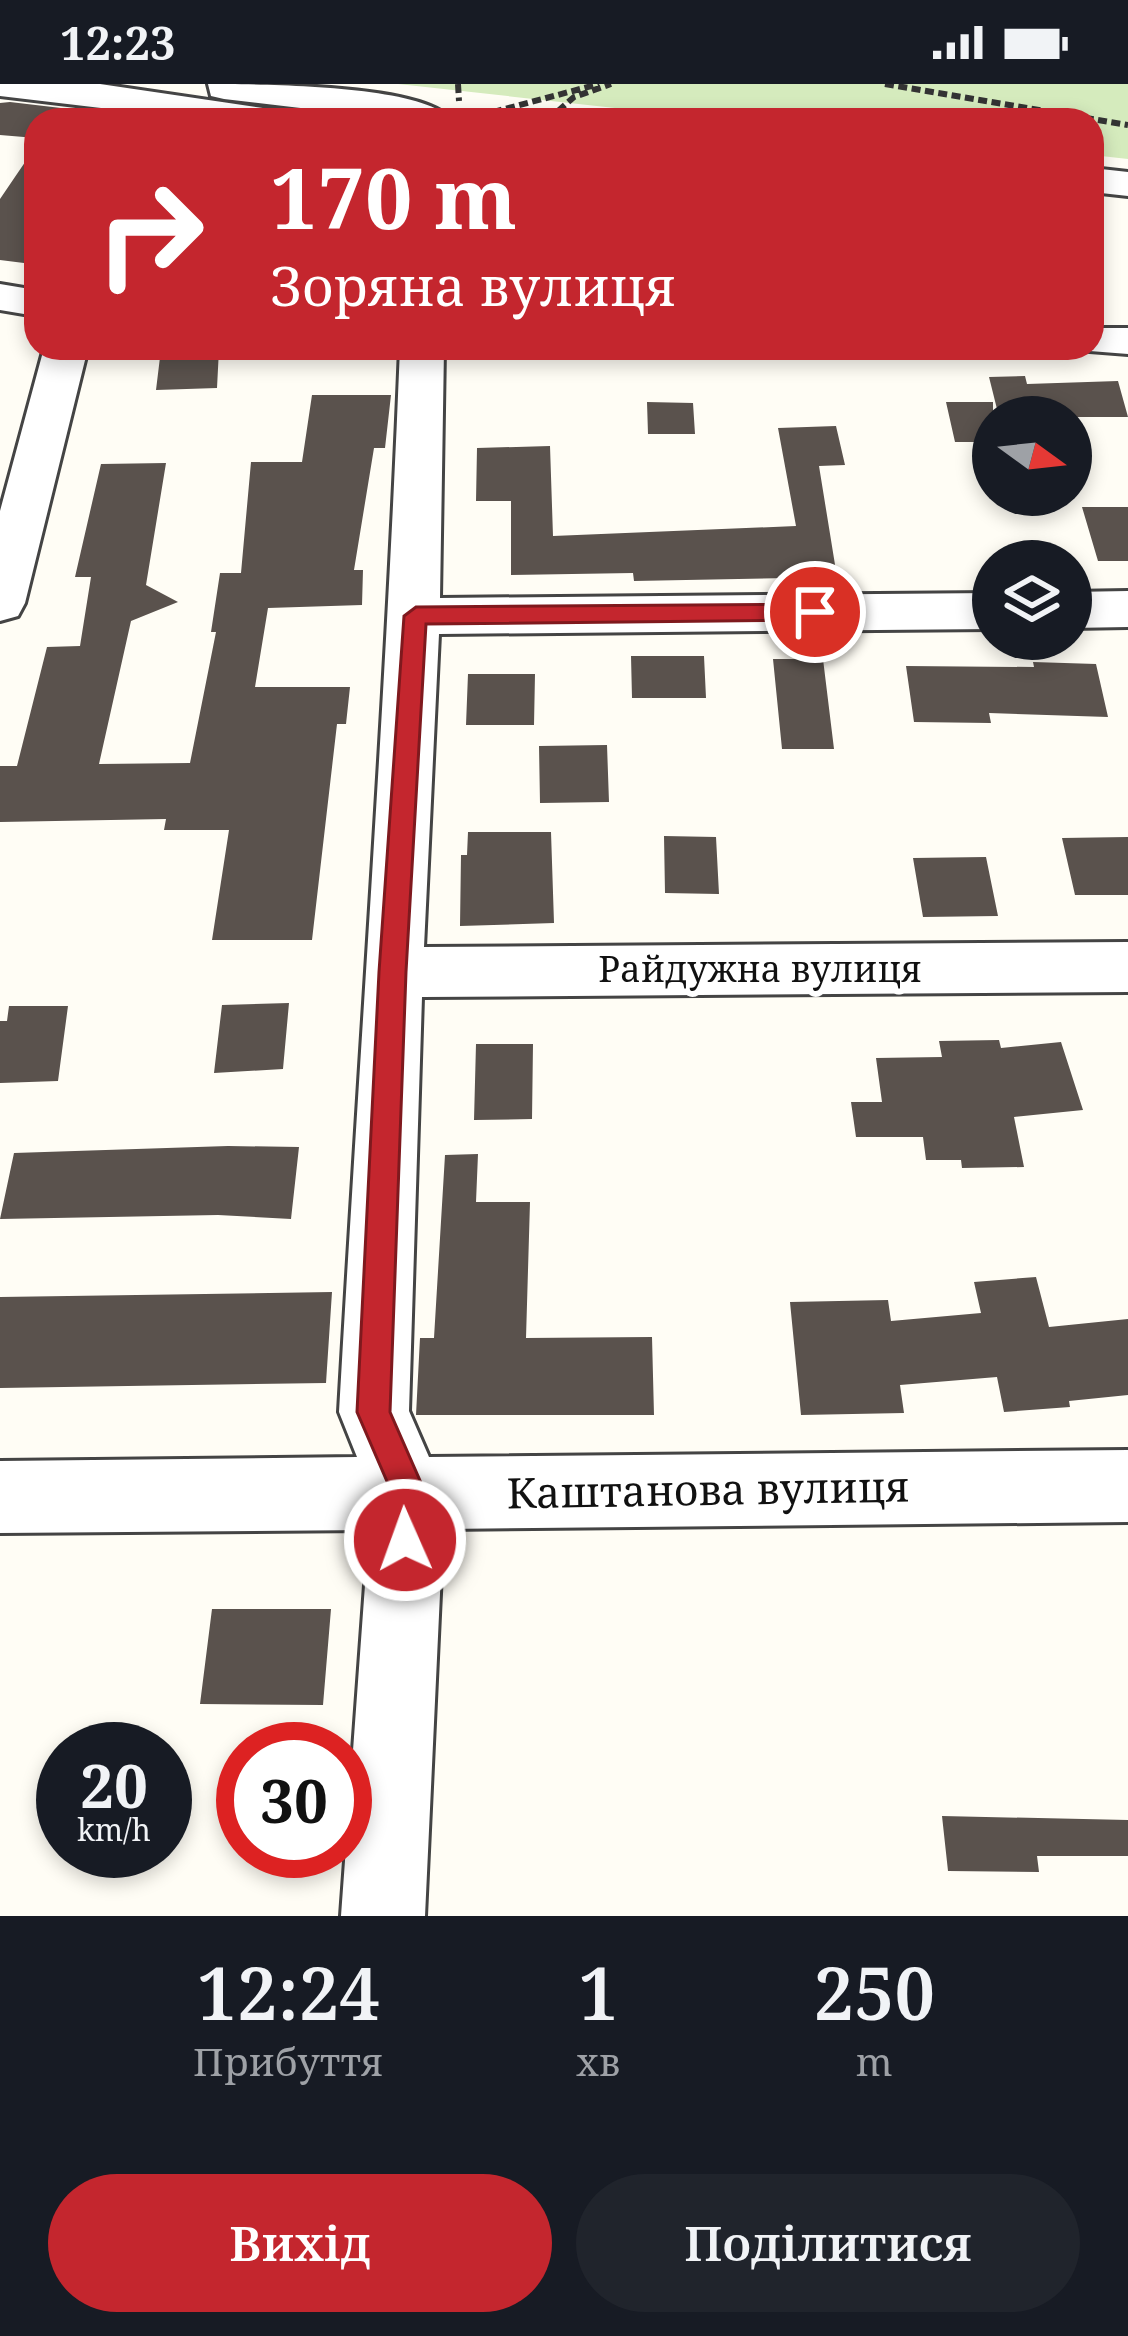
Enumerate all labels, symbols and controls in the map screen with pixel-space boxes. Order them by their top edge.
text: 12:23 [60,12,175,73]
text: 170 m [270,139,517,254]
icon: right [72,156,228,312]
text: Зоряна вулиця [270,248,676,322]
north arrow [972,396,1092,516]
map controls [972,396,1092,660]
button: layers [972,540,1092,660]
pin [764,561,866,663]
icon: arrive [782,579,848,645]
street label: Райдужна вулиця [598,944,922,993]
street label: Каштанова вулиця [506,1456,910,1521]
position arrow [342,1477,468,1603]
speed limit sign: 30 [216,1722,372,1878]
text: 20 [80,1744,148,1826]
text: km/h [77,1809,151,1850]
text: 12:24 [196,1943,380,2041]
text: 1 [578,1943,619,2041]
text: 250 [813,1943,935,2041]
text: Прибуття [193,2034,383,2087]
text: хв [576,2034,620,2087]
text: m [856,2034,893,2087]
button: Вихід [48,2174,552,2312]
button: Поділитися [576,2174,1080,2312]

